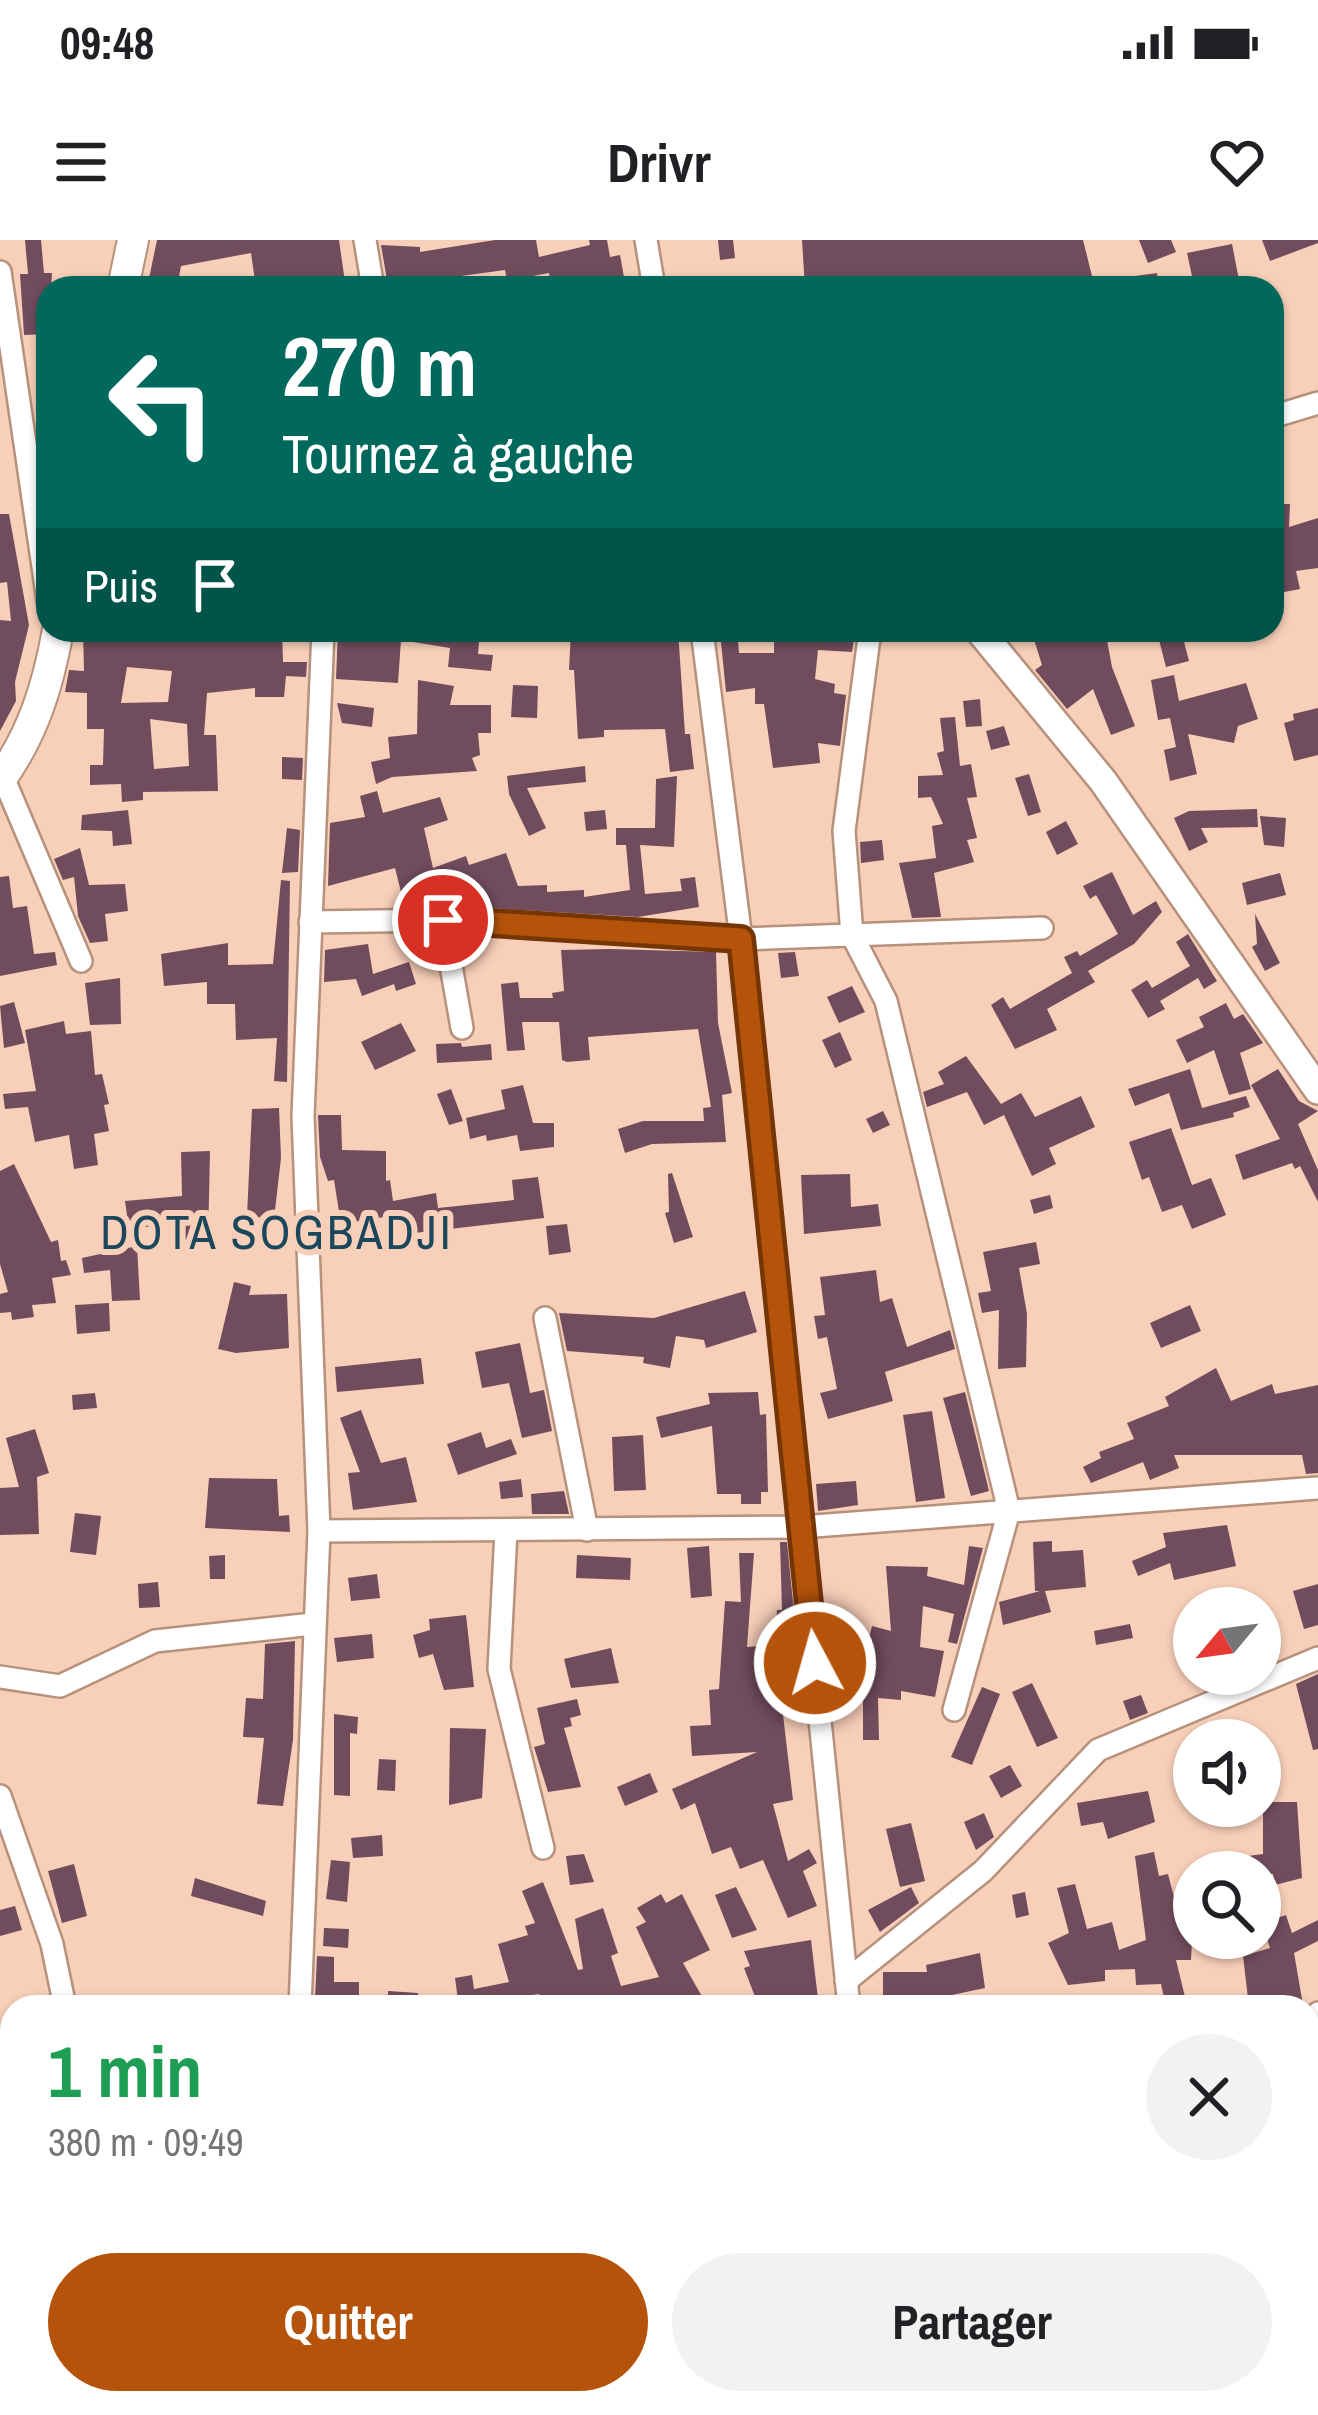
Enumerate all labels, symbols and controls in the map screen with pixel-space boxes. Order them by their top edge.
text: 09:48 [60,12,154,73]
text: Drivr [607,126,711,199]
icon: menu [48,129,114,195]
icon: heart [1204,129,1270,195]
text: 270 m [282,309,477,422]
icon: left [84,324,240,480]
text: Tournez à gauche [282,417,634,490]
icon: arrive [182,552,248,618]
text: Puis [84,555,158,616]
pin [392,869,494,971]
icon: arrive [410,887,476,953]
district label: DOTA SOGBADJI [100,1199,454,1264]
north arrow [1173,1587,1281,1695]
map controls [1173,1587,1281,1959]
position arrow [752,1600,878,1726]
button: sound [1173,1719,1281,1827]
button: search [1173,1851,1281,1959]
text: 1 min [48,2022,202,2119]
button: close [1146,2034,1272,2160]
text: 380 m · 09:49 [48,2116,244,2168]
button: Quitter [48,2253,648,2391]
button: Partager [672,2253,1272,2391]

